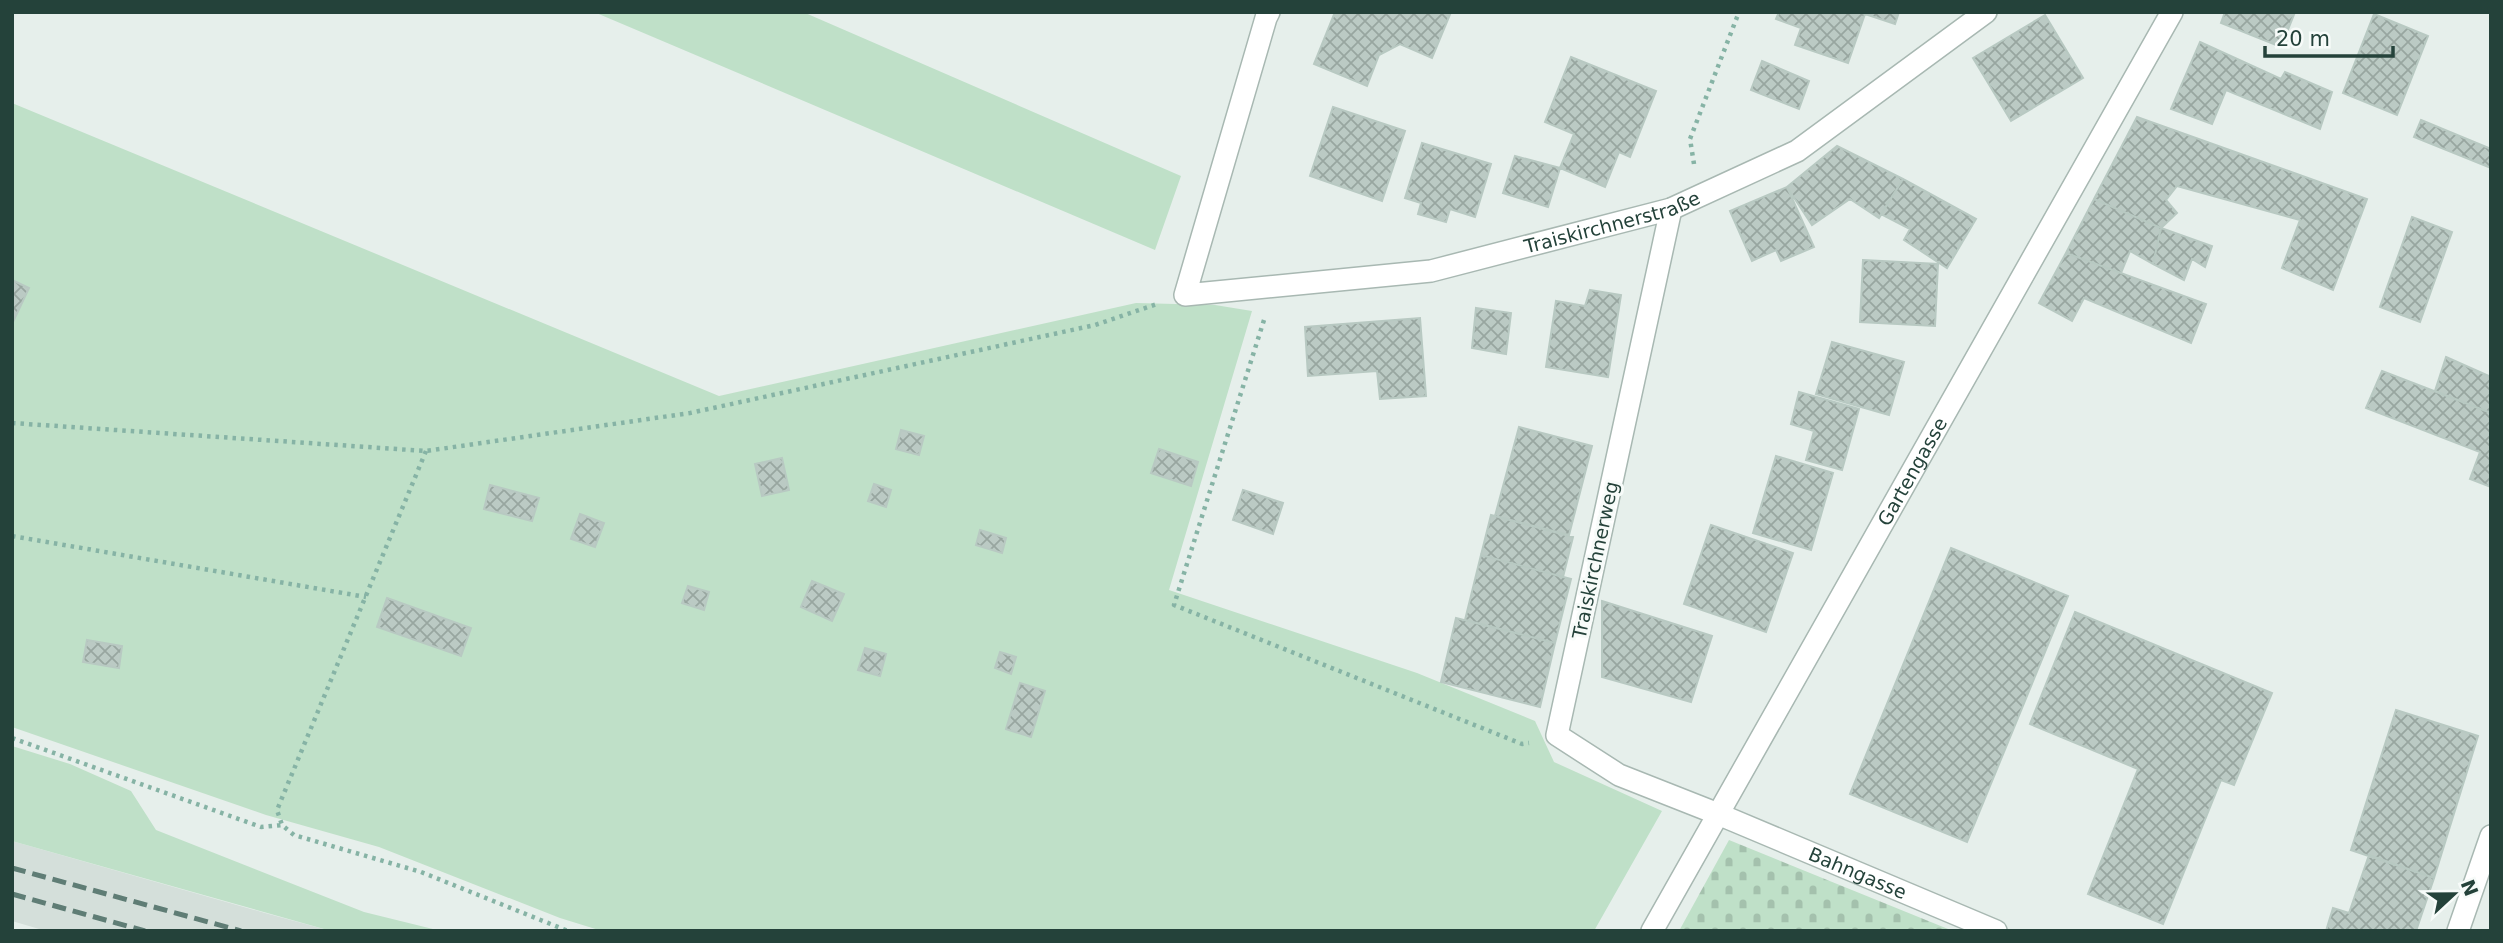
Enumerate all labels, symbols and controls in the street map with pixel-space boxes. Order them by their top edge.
scale bar [2265,14,2393,58]
text: 20 m [2276,27,2330,51]
street label: Traiskirchnerstraße [1521,186,1703,258]
street label: Gartengasse [1873,414,1951,529]
street label: Traiskirchnerweg [1567,479,1622,642]
street label: Bahngasse [1806,842,1910,903]
north arrow [2419,859,2489,929]
text: N [2457,876,2483,899]

